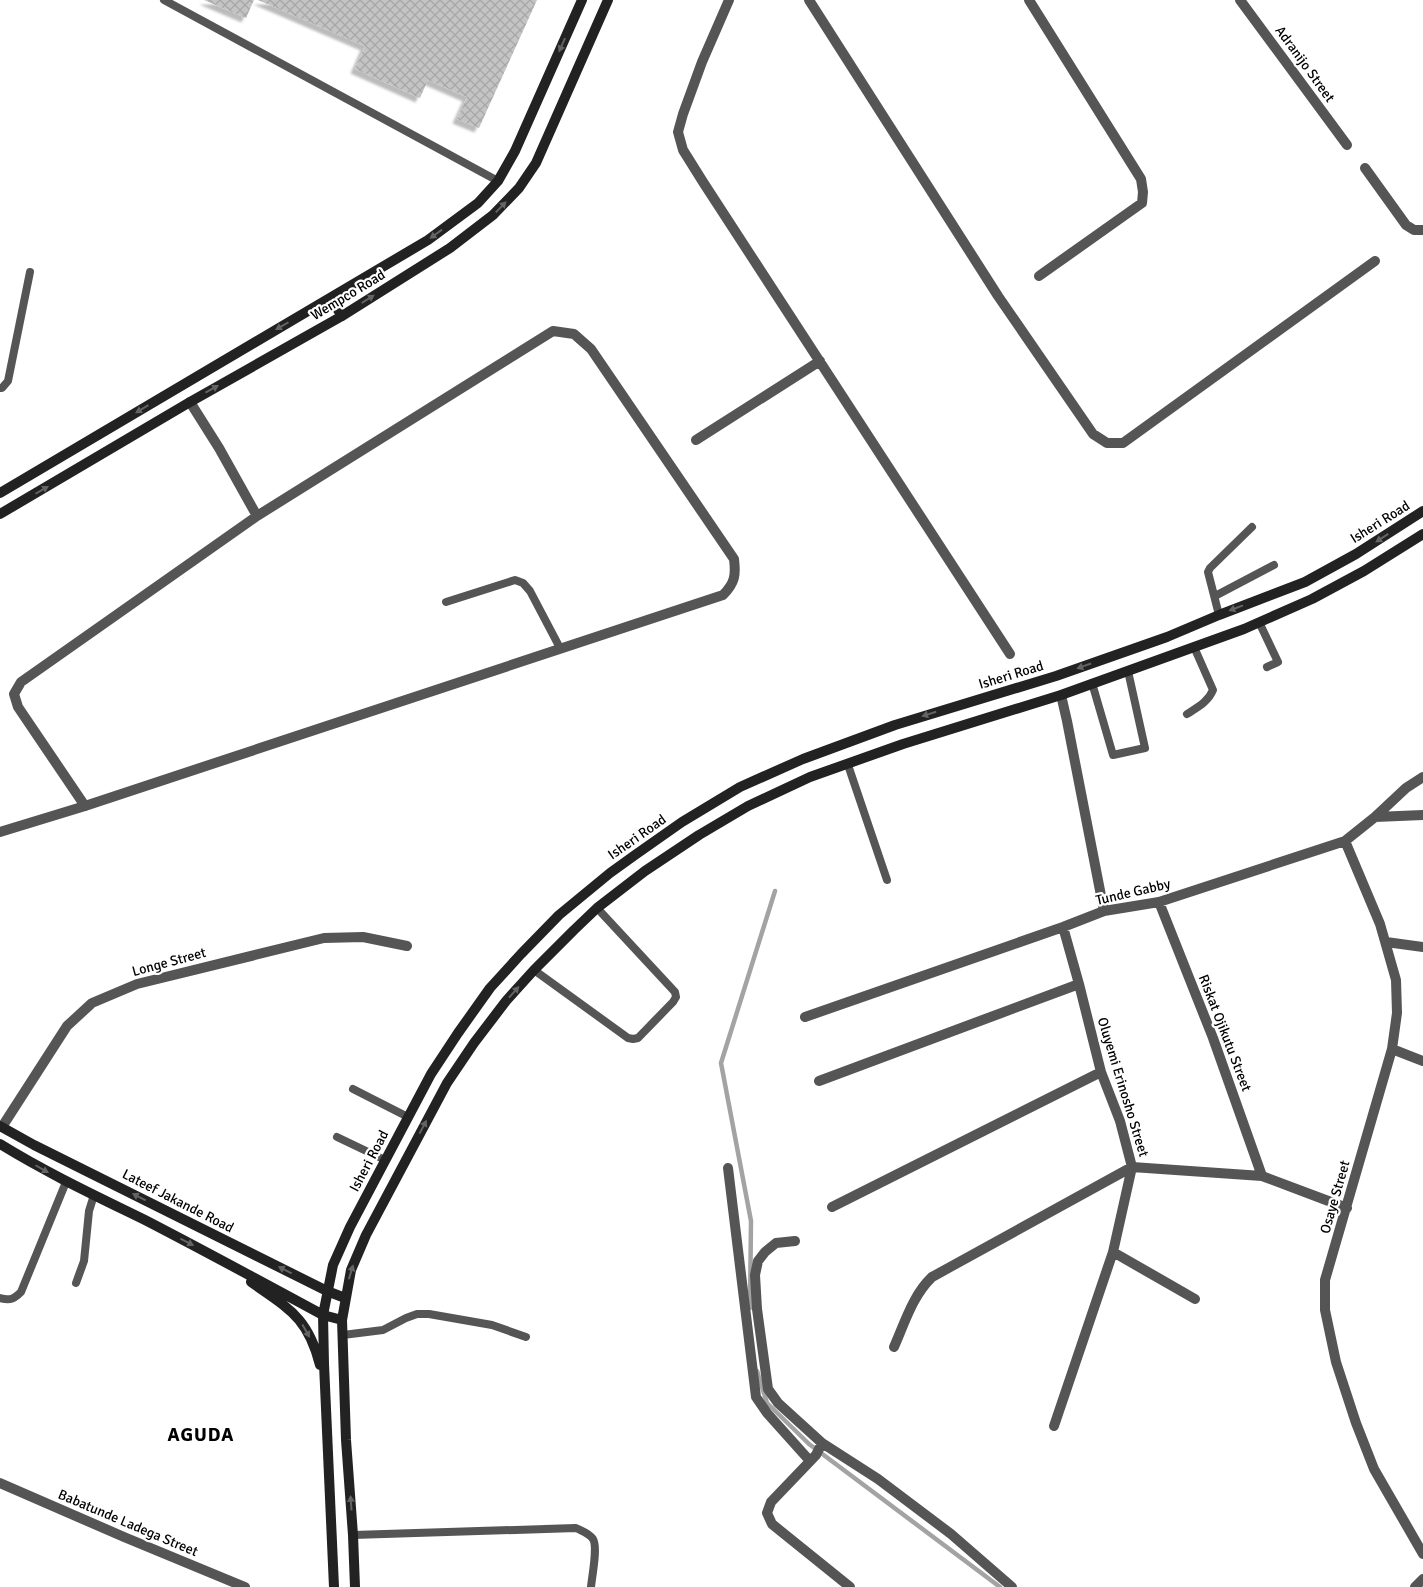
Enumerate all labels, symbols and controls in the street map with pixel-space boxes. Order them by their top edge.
street label: Adranijo Street [1272,23,1338,106]
one-way arrow [558,38,566,52]
one-way arrow [495,201,507,213]
one-way arrow [429,229,443,239]
street label: Wempco Road [308,266,388,324]
one-way arrow [362,295,375,304]
one-way arrow [275,322,289,331]
one-way arrow [205,385,220,393]
one-way arrow [135,404,148,413]
one-way arrow [36,485,49,494]
street label: Isheri Road [1347,497,1413,547]
one-way arrow [1375,533,1389,542]
one-way arrow [1228,604,1243,612]
street label: Isheri Road [976,657,1046,693]
one-way arrow [1077,663,1092,670]
one-way arrow [922,711,937,719]
street label: Isheri Road [605,811,669,863]
street label: Tunde Gabby [1094,875,1172,909]
street label: Longe Street [130,944,208,980]
street label: Riskat Ojikutu Street [1195,972,1255,1094]
one-way arrow [508,986,519,999]
street label: Oluyemi Erinosho Street [1094,1015,1152,1159]
one-way arrow [419,1120,428,1134]
street label: Isheri Road [346,1127,392,1195]
street label: Osaye Street [1316,1158,1354,1235]
one-way arrow [36,1164,49,1173]
street label: Lateef Jakande Road [119,1166,237,1236]
one-way arrow [132,1193,146,1201]
one-way arrow [180,1238,194,1246]
one-way arrow [347,1264,355,1279]
one-way arrow [277,1266,292,1274]
one-way arrow [302,1324,311,1337]
district label: AGUDA [168,1423,234,1447]
street label: Babatunde Ladega Street [56,1486,201,1560]
one-way arrow [346,1495,354,1511]

